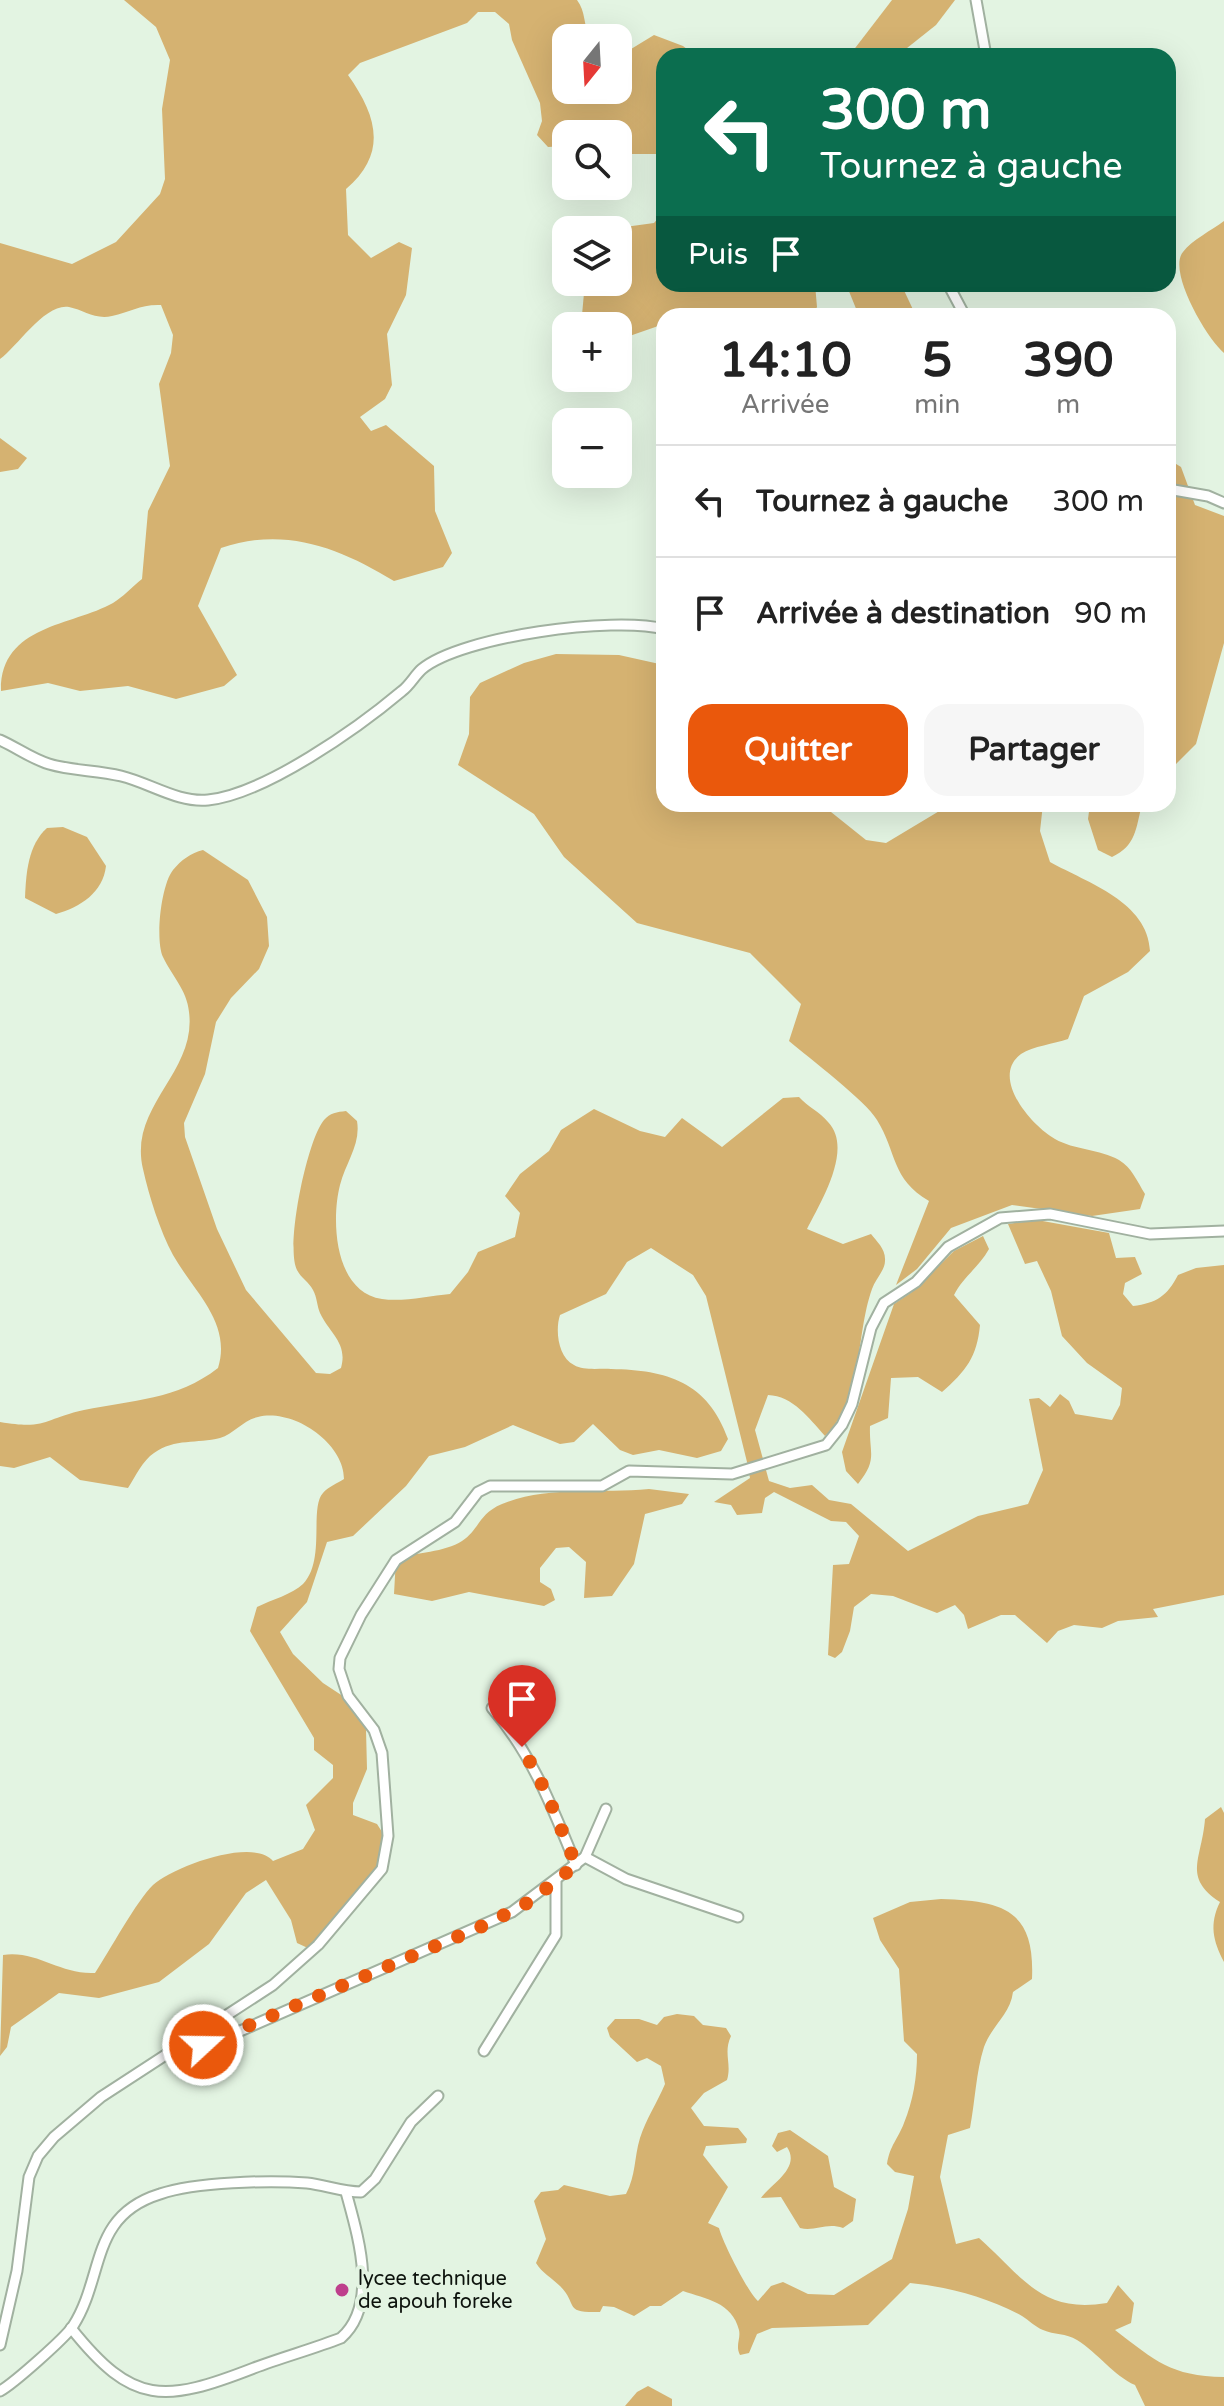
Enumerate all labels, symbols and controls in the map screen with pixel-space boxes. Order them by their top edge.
north arrow [552,24,632,104]
map controls [552,24,632,488]
text: 300 m [820,77,991,144]
icon: left [688,80,792,184]
button: search [552,120,632,200]
text: Tournez à gauche [820,145,1123,188]
button: layers [552,216,632,296]
icon: arrive [764,232,808,276]
text: Puis [688,236,748,273]
button: + [552,312,632,392]
text: 14:10 [719,332,852,390]
text: 5 [922,332,952,390]
text: 390 [1023,332,1113,390]
text: Arrivée [741,389,829,420]
text: min [914,389,960,420]
text: m [1056,389,1080,420]
button: − [552,408,632,488]
icon: left [688,479,732,523]
text: Tournez à gauche [756,483,1008,520]
text: 300 m [1052,483,1144,520]
icon: arrive [688,591,732,635]
text: Arrivée à destination [756,595,1050,632]
text: 90 m [1074,595,1147,632]
button: Quitter [688,704,908,796]
button: Partager [924,704,1144,796]
pin [488,1665,556,1747]
icon: arrive [500,1677,544,1721]
position arrow [161,2003,245,2087]
place label: lycee technique de apouh foreke [358,2267,513,2314]
marker: lycee technique de apouh foreke [333,2281,351,2299]

